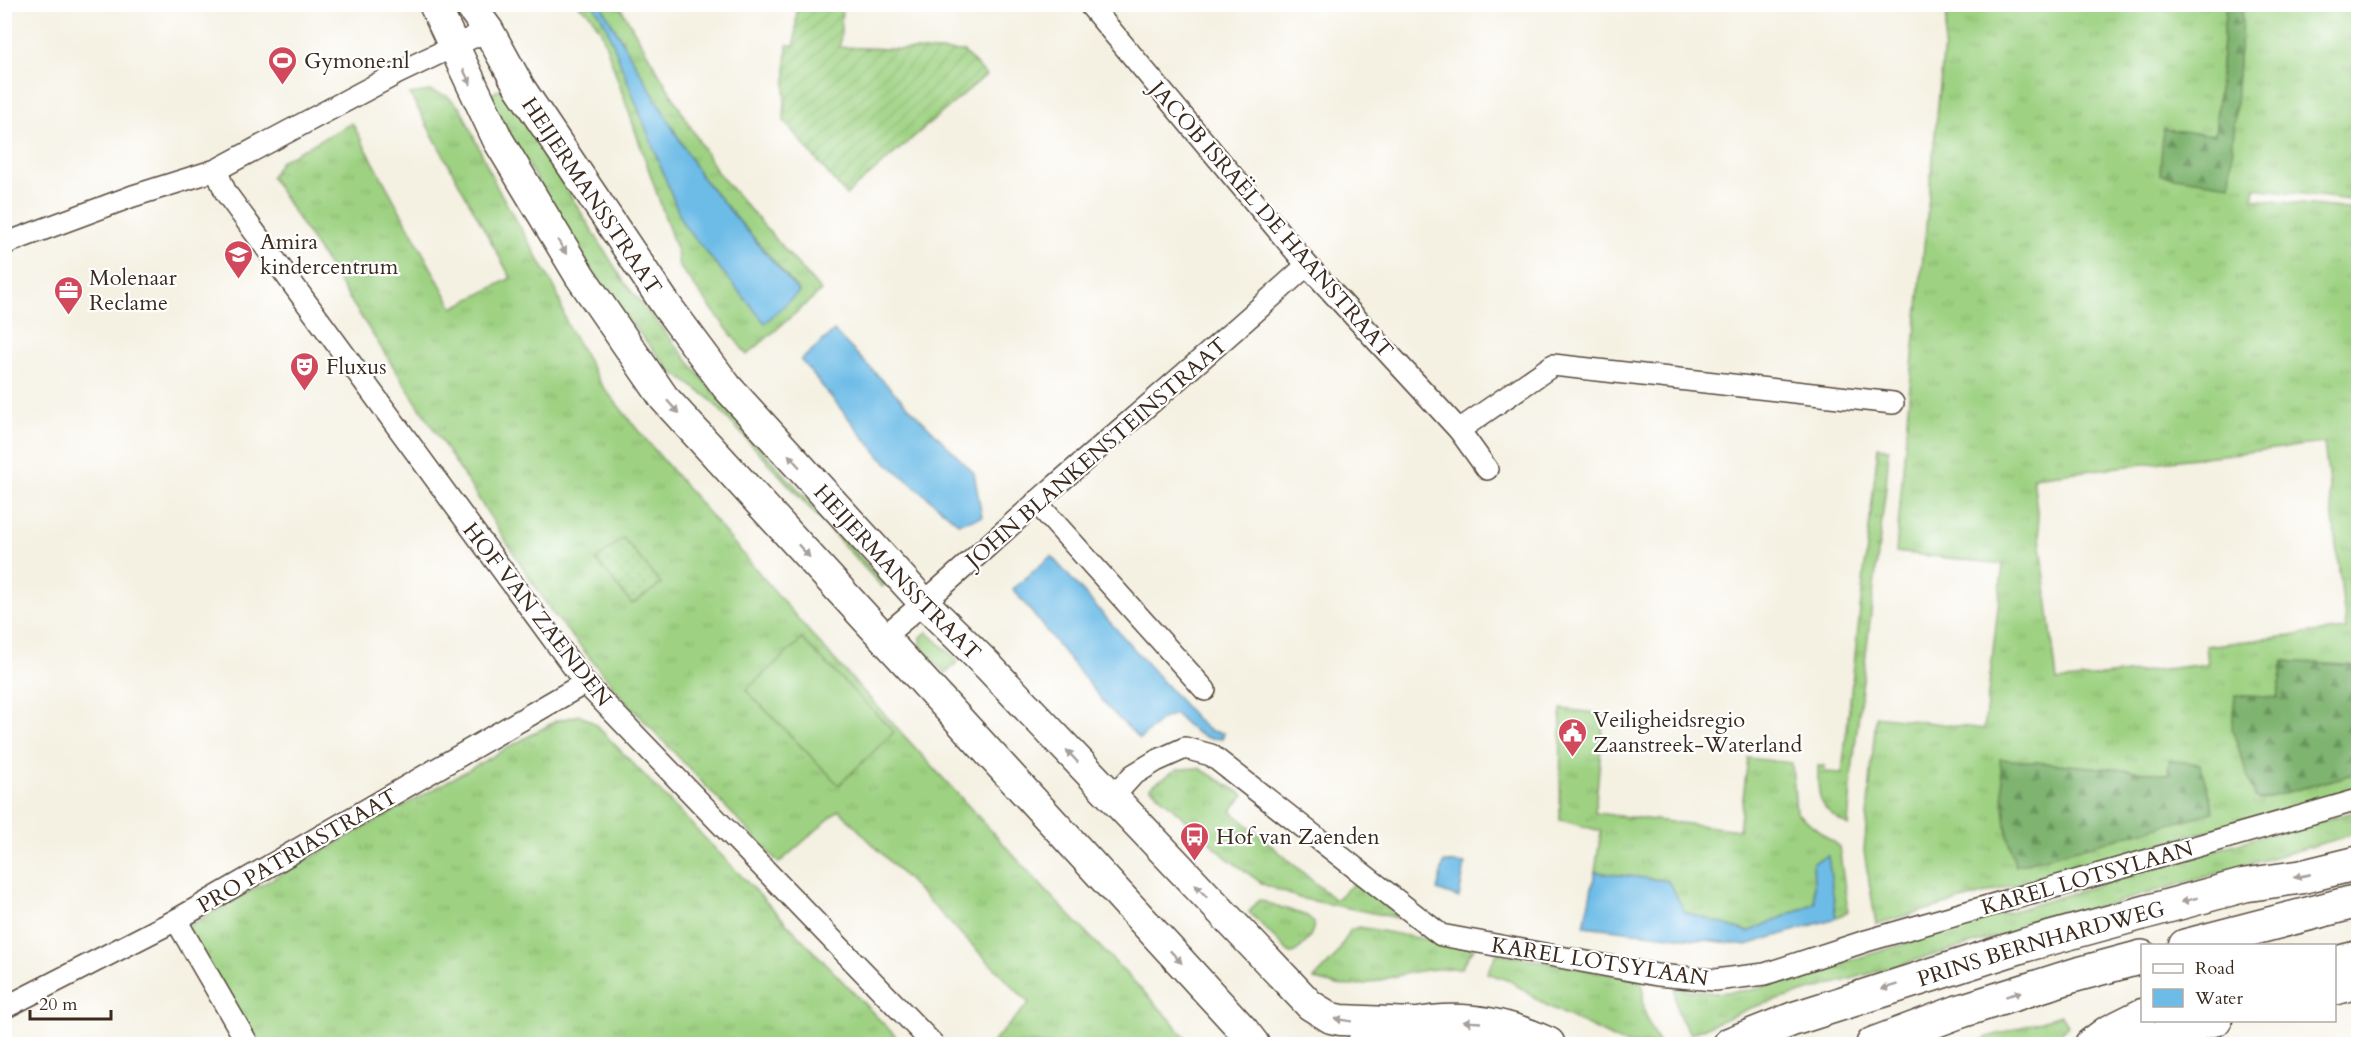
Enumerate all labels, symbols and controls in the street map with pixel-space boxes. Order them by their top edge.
sports icon: Gymone.nl [267,44,299,86]
place label: Gymone.nl [304,46,410,76]
one-way arrow [462,68,472,85]
street label: JACOB ISRAËL DE HAANSTRAAT [1141,73,1400,364]
street label: HEIJERMANSSTRAAT [514,91,669,301]
place label: Amira kindercentrum [260,227,399,282]
school or university icon: Amira kindercentrum [223,238,255,280]
one-way arrow [557,239,568,255]
place label: Molenaar Reclame [89,263,178,318]
office icon: Molenaar Reclame [52,274,84,316]
street label: JOHN BLANKENSTEINSTRAAT [957,331,1234,577]
theatre icon: Fluxus [289,350,321,392]
place label: Fluxus [326,352,387,382]
one-way arrow [666,399,679,414]
one-way arrow [788,454,801,469]
street label: HEIJERMANSSTRAAT [807,478,988,667]
street label: HOF VAN ZAENDEN [456,516,619,713]
one-way arrow [797,544,811,559]
place label: Veiligheidsregio Zaanstreek-Waterland [1593,705,1802,760]
public building icon: Veiligheidsregio Zaanstreek-Waterland [1556,716,1588,758]
one-way arrow [1065,748,1079,763]
street label: PRO PATRIASTRAAT [192,781,403,920]
bus stop icon: Hof van Zaenden [1179,820,1211,862]
place label: Hof van Zaenden [1216,822,1380,852]
street label: KAREL LOTSYLAAN [1978,833,2197,923]
one-way arrow [2293,872,2312,881]
one-way arrow [1194,883,1208,898]
street label: PRINS BERNHARDWEG [1913,894,2168,994]
one-way arrow [2180,896,2198,906]
street label: KAREL LOTSYLAAN [1489,930,1711,994]
legend [2141,944,2336,1022]
one-way arrow [1169,949,1182,964]
text: Road [2195,956,2235,981]
scale bar [30,983,111,1021]
one-way arrow [1880,983,1898,992]
text: Water [2194,986,2244,1011]
one-way arrow [2005,989,2023,998]
text: 20 m [39,992,78,1017]
one-way arrow [1333,1015,1352,1024]
one-way arrow [1463,1017,1482,1027]

